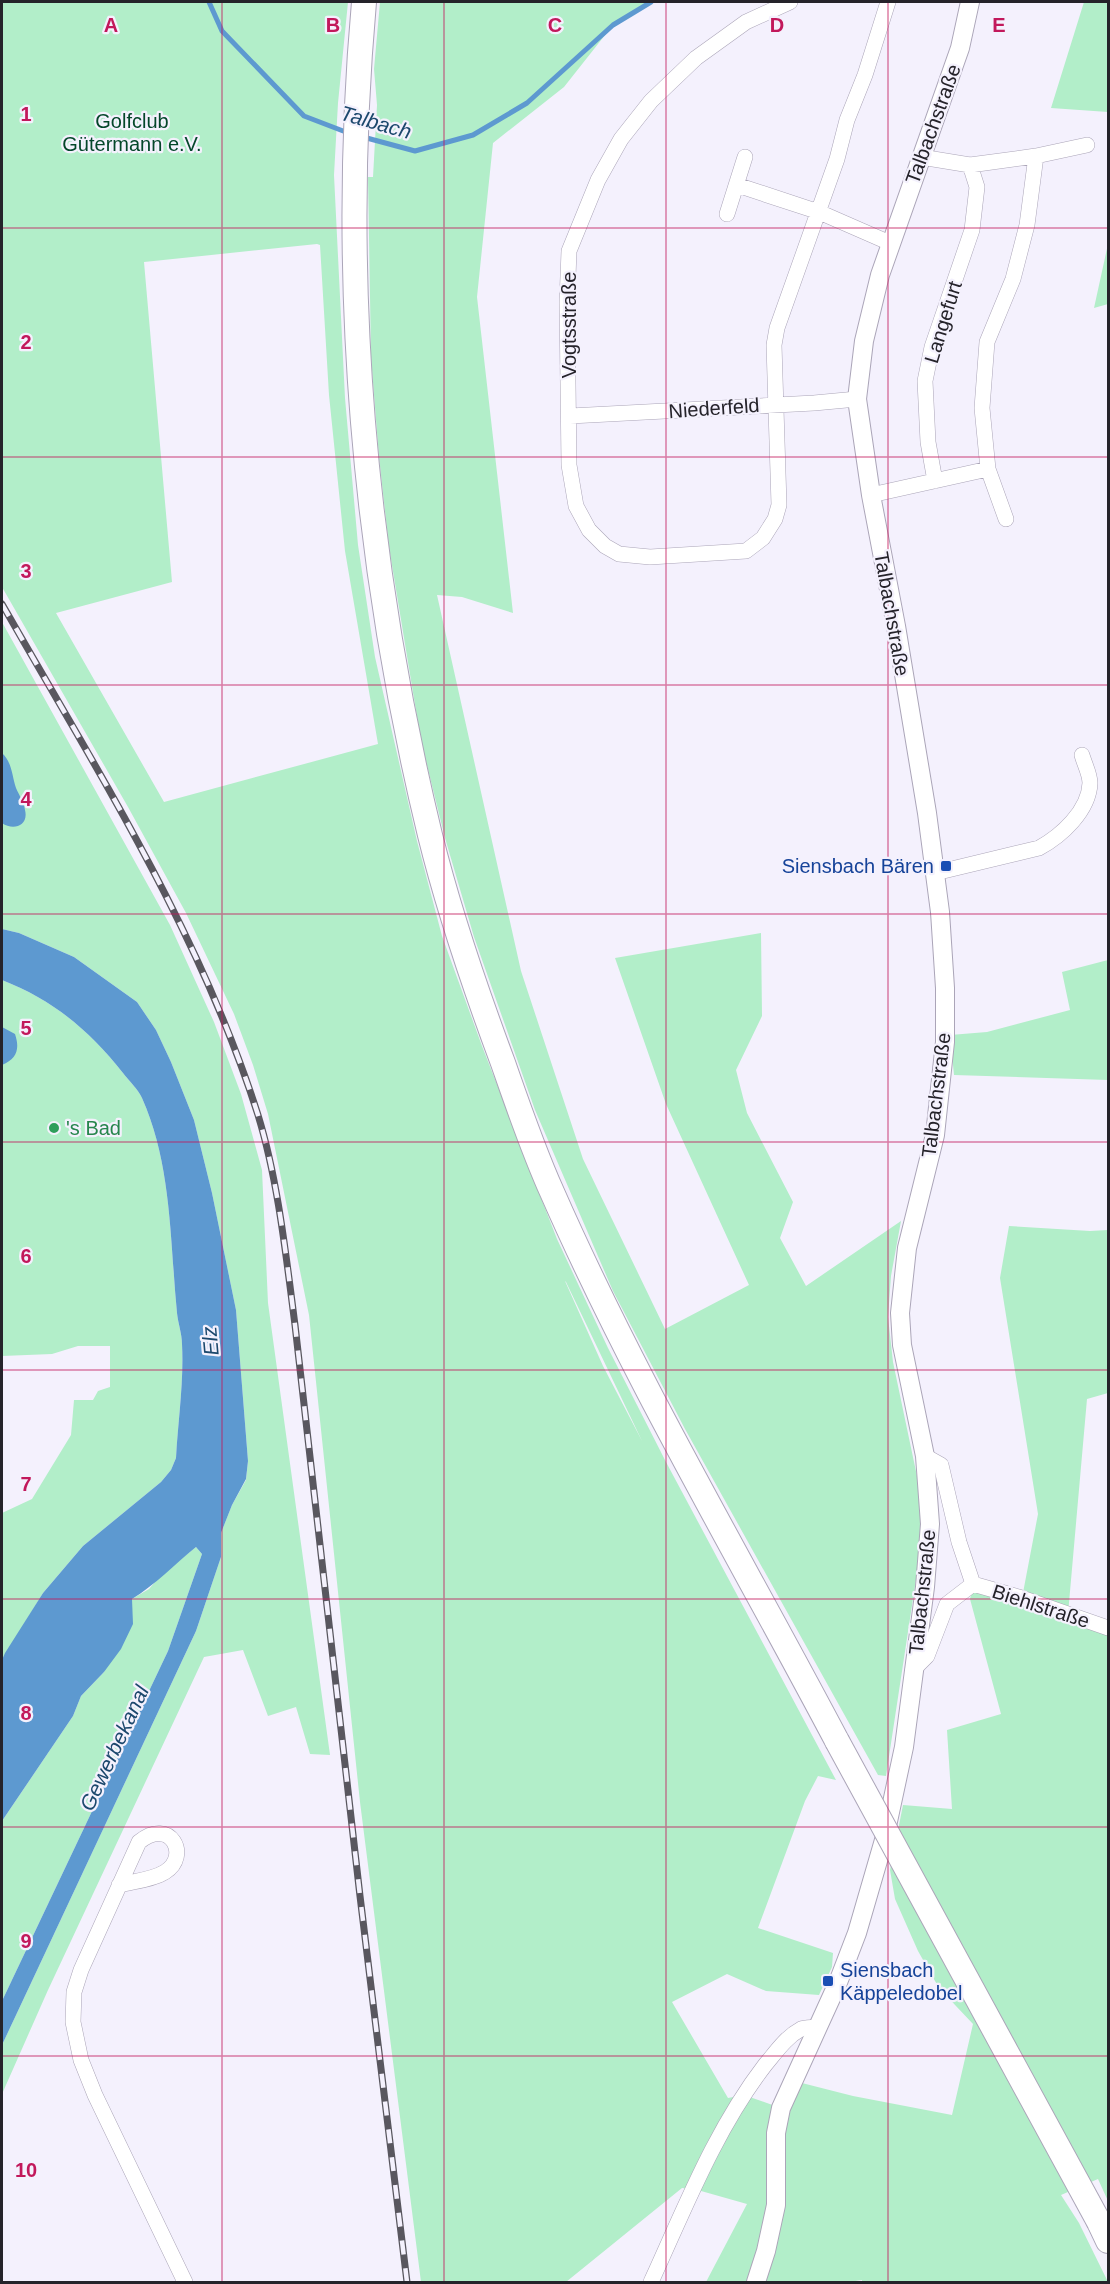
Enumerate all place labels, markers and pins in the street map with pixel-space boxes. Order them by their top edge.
place label: Siensbach Bären [782,855,934,877]
marker: Siensbach Bären [939,859,953,873]
place label: 's Bad [66,1117,121,1139]
marker: 's Bad [47,1121,61,1135]
place label: Siensbach Käppeledobel [840,1959,962,2004]
marker: Siensbach Käppeledobel [821,1974,835,1988]

